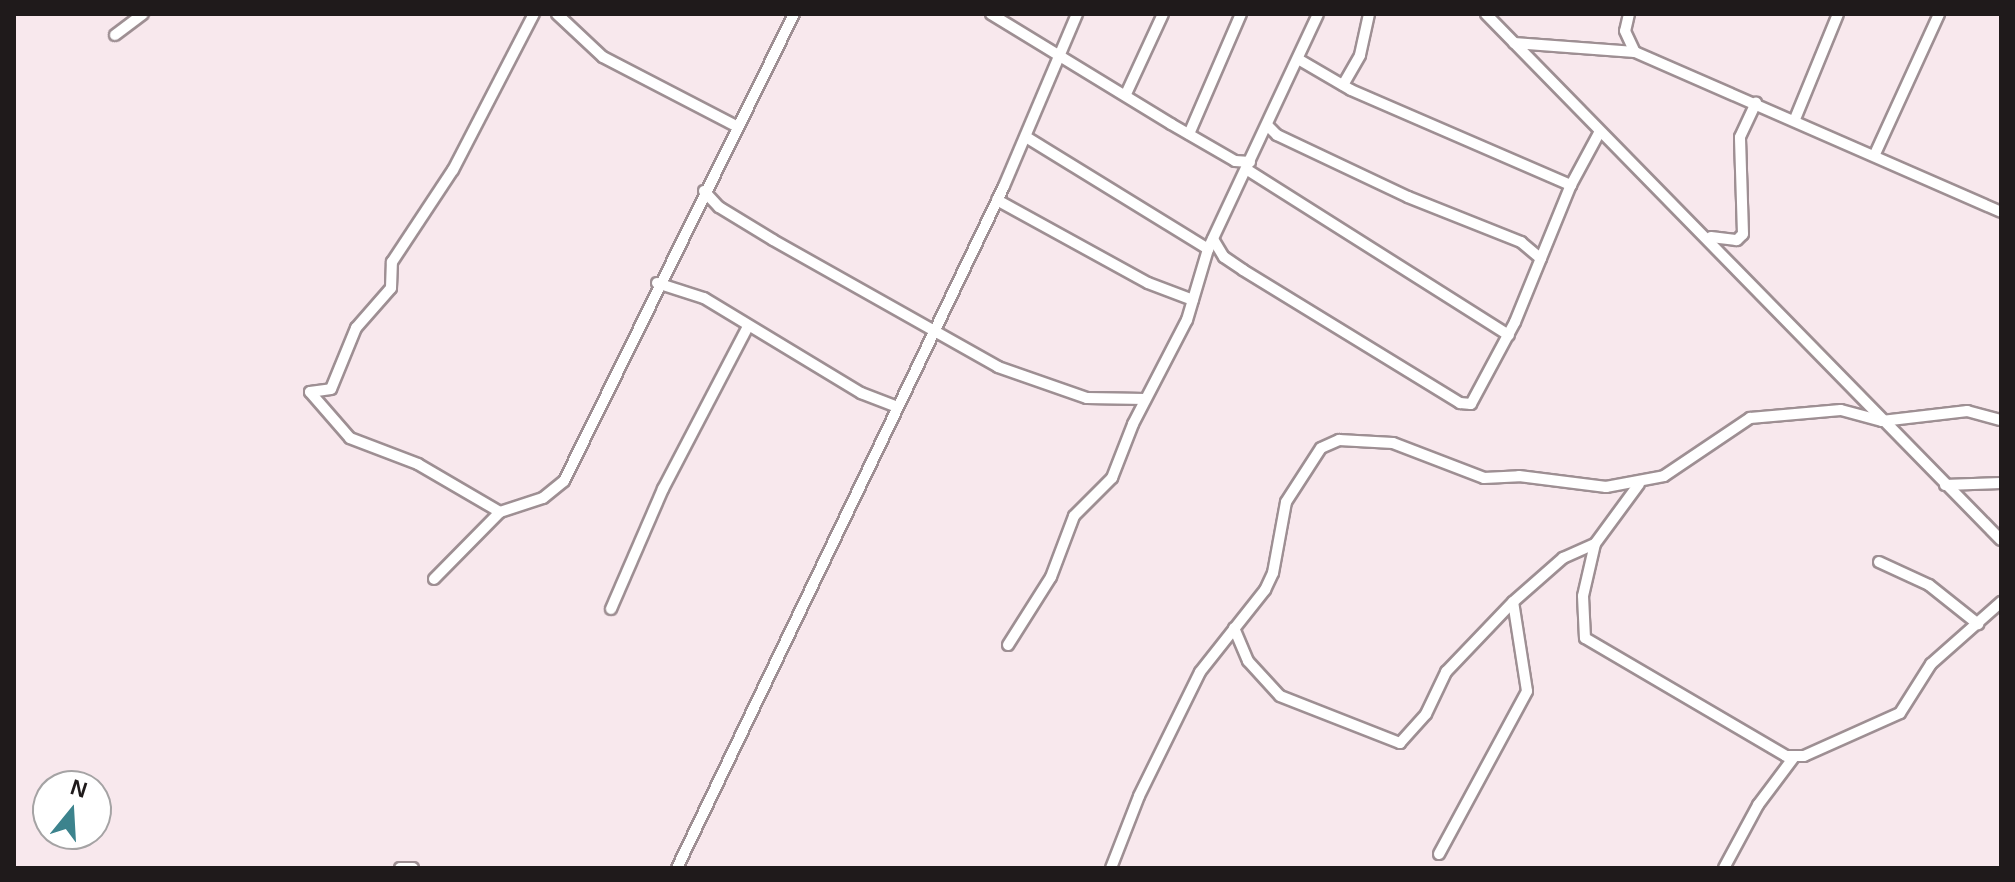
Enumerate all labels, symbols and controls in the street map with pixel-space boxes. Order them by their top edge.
north arrow [32,770,112,850]
text: N [68,774,90,803]

